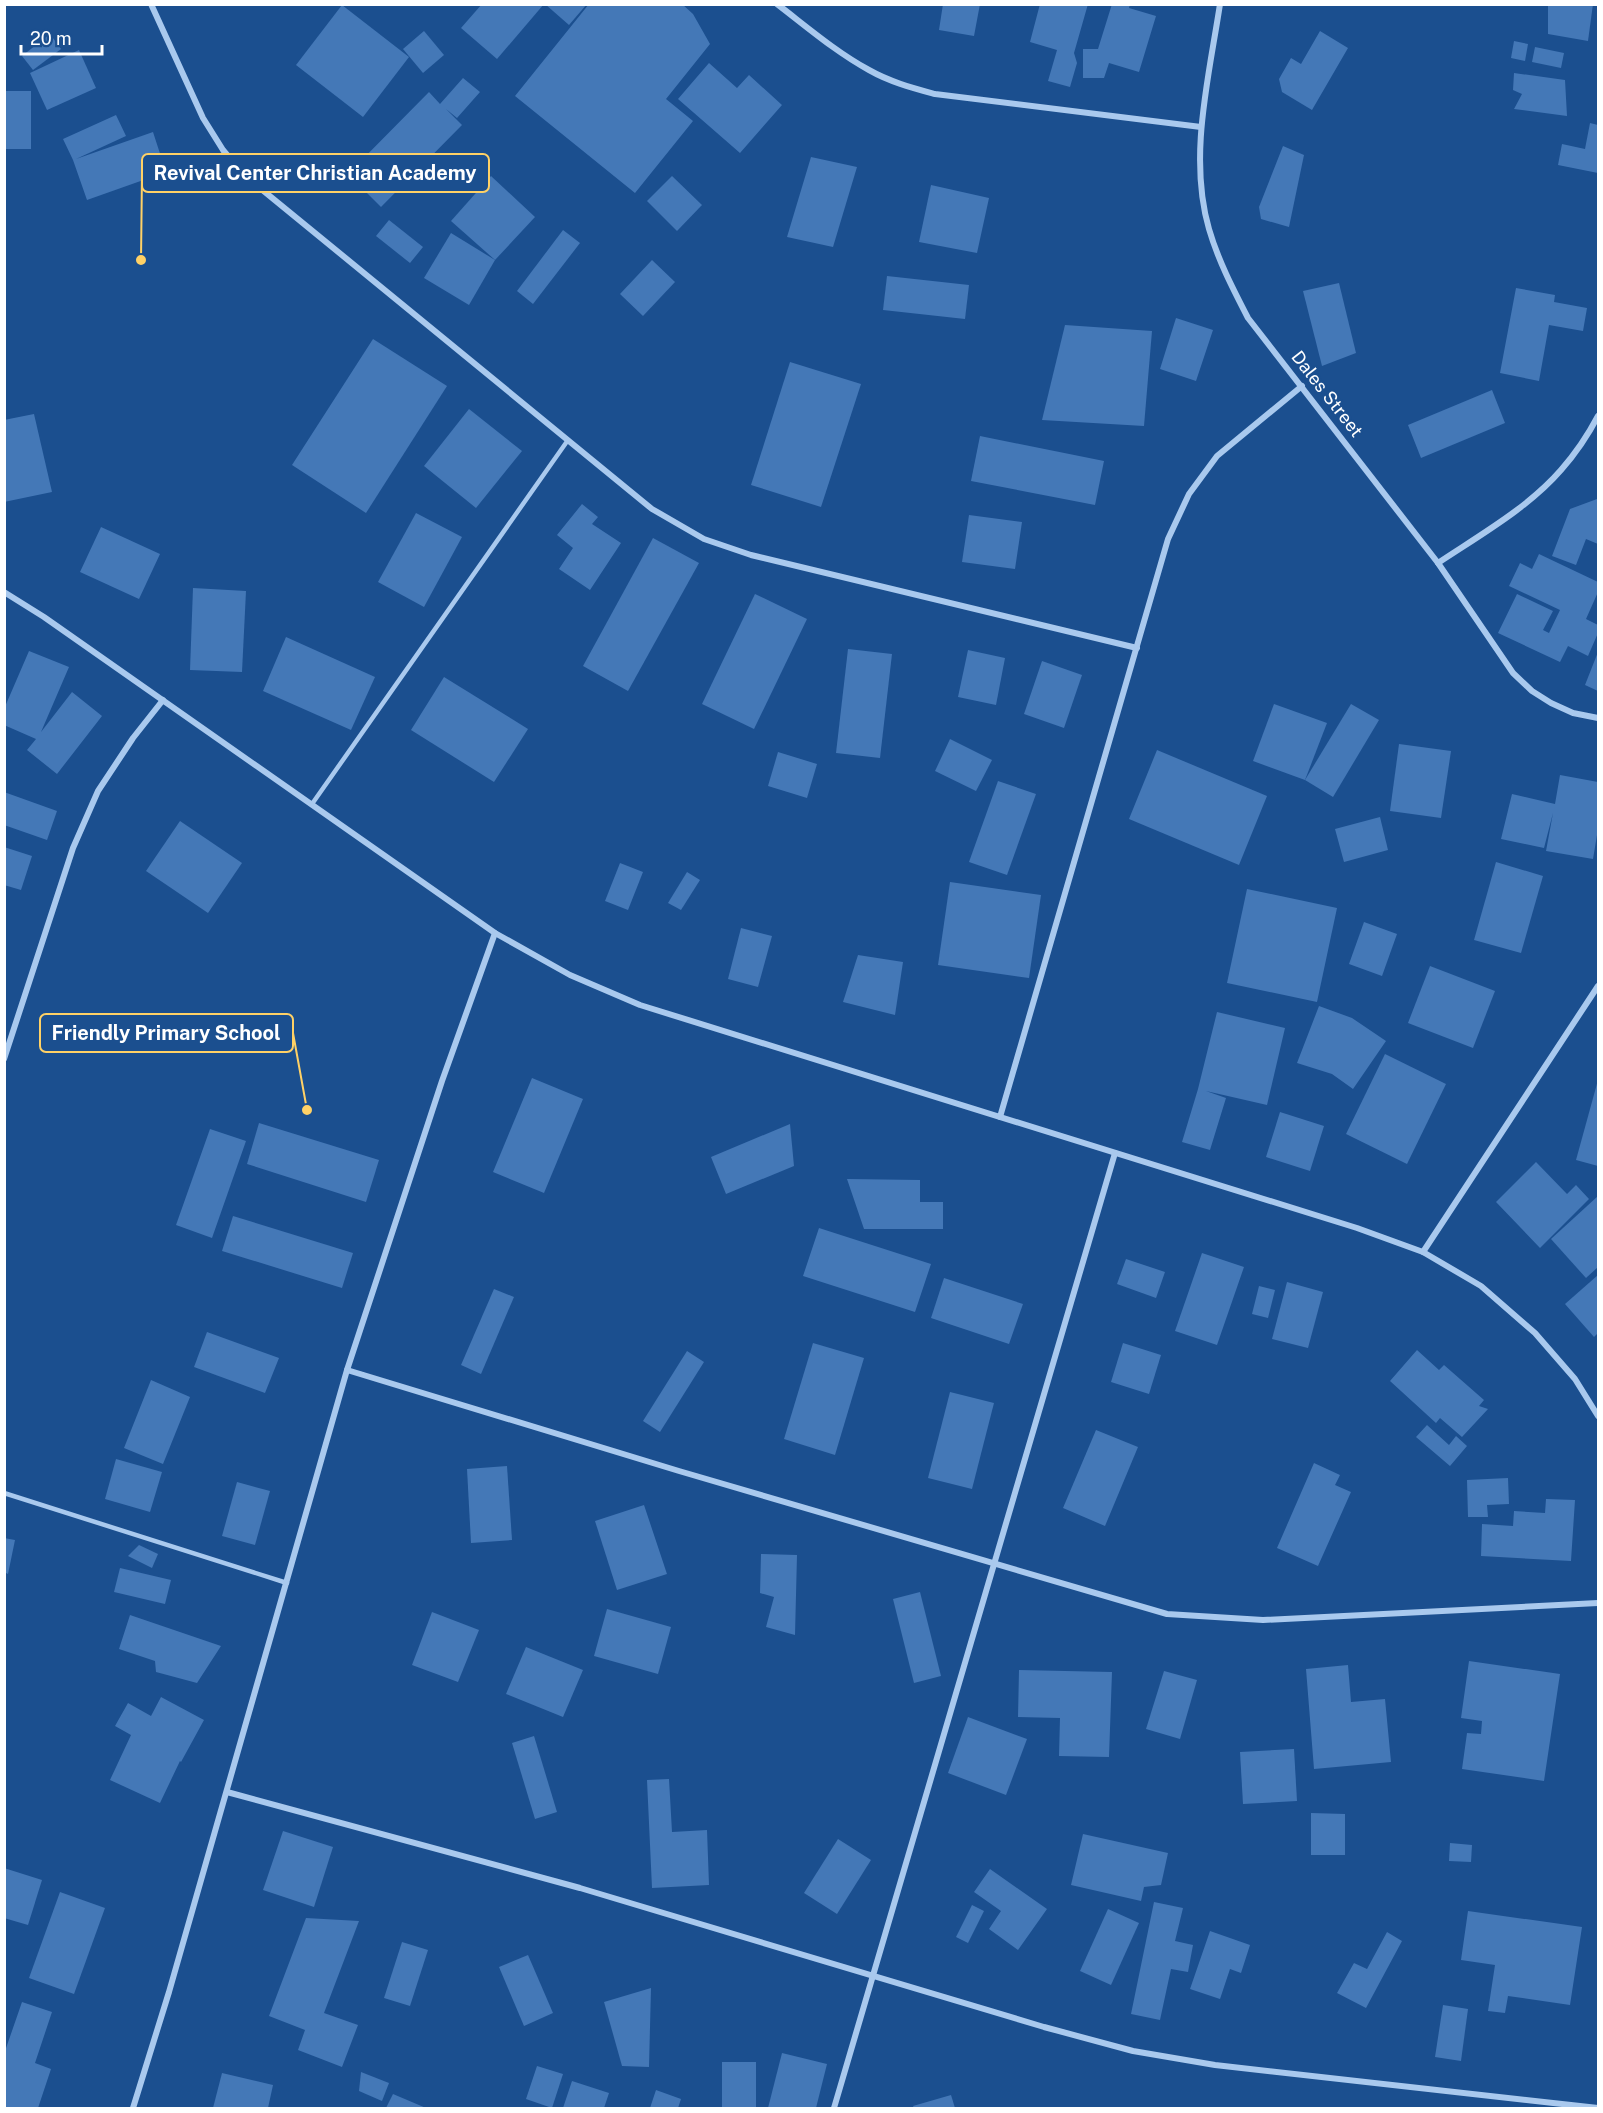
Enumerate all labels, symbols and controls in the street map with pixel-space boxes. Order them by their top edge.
scale bar [21,18,102,56]
text: 20 m [30,28,72,49]
callout: Revival Center Christian Academy [142,154,489,192]
text: Revival Center Christian Academy [153,161,477,185]
street label: Dales Street [1287,346,1368,441]
callout: Friendly Primary School [40,1014,293,1052]
text: Friendly Primary School [51,1021,281,1045]

